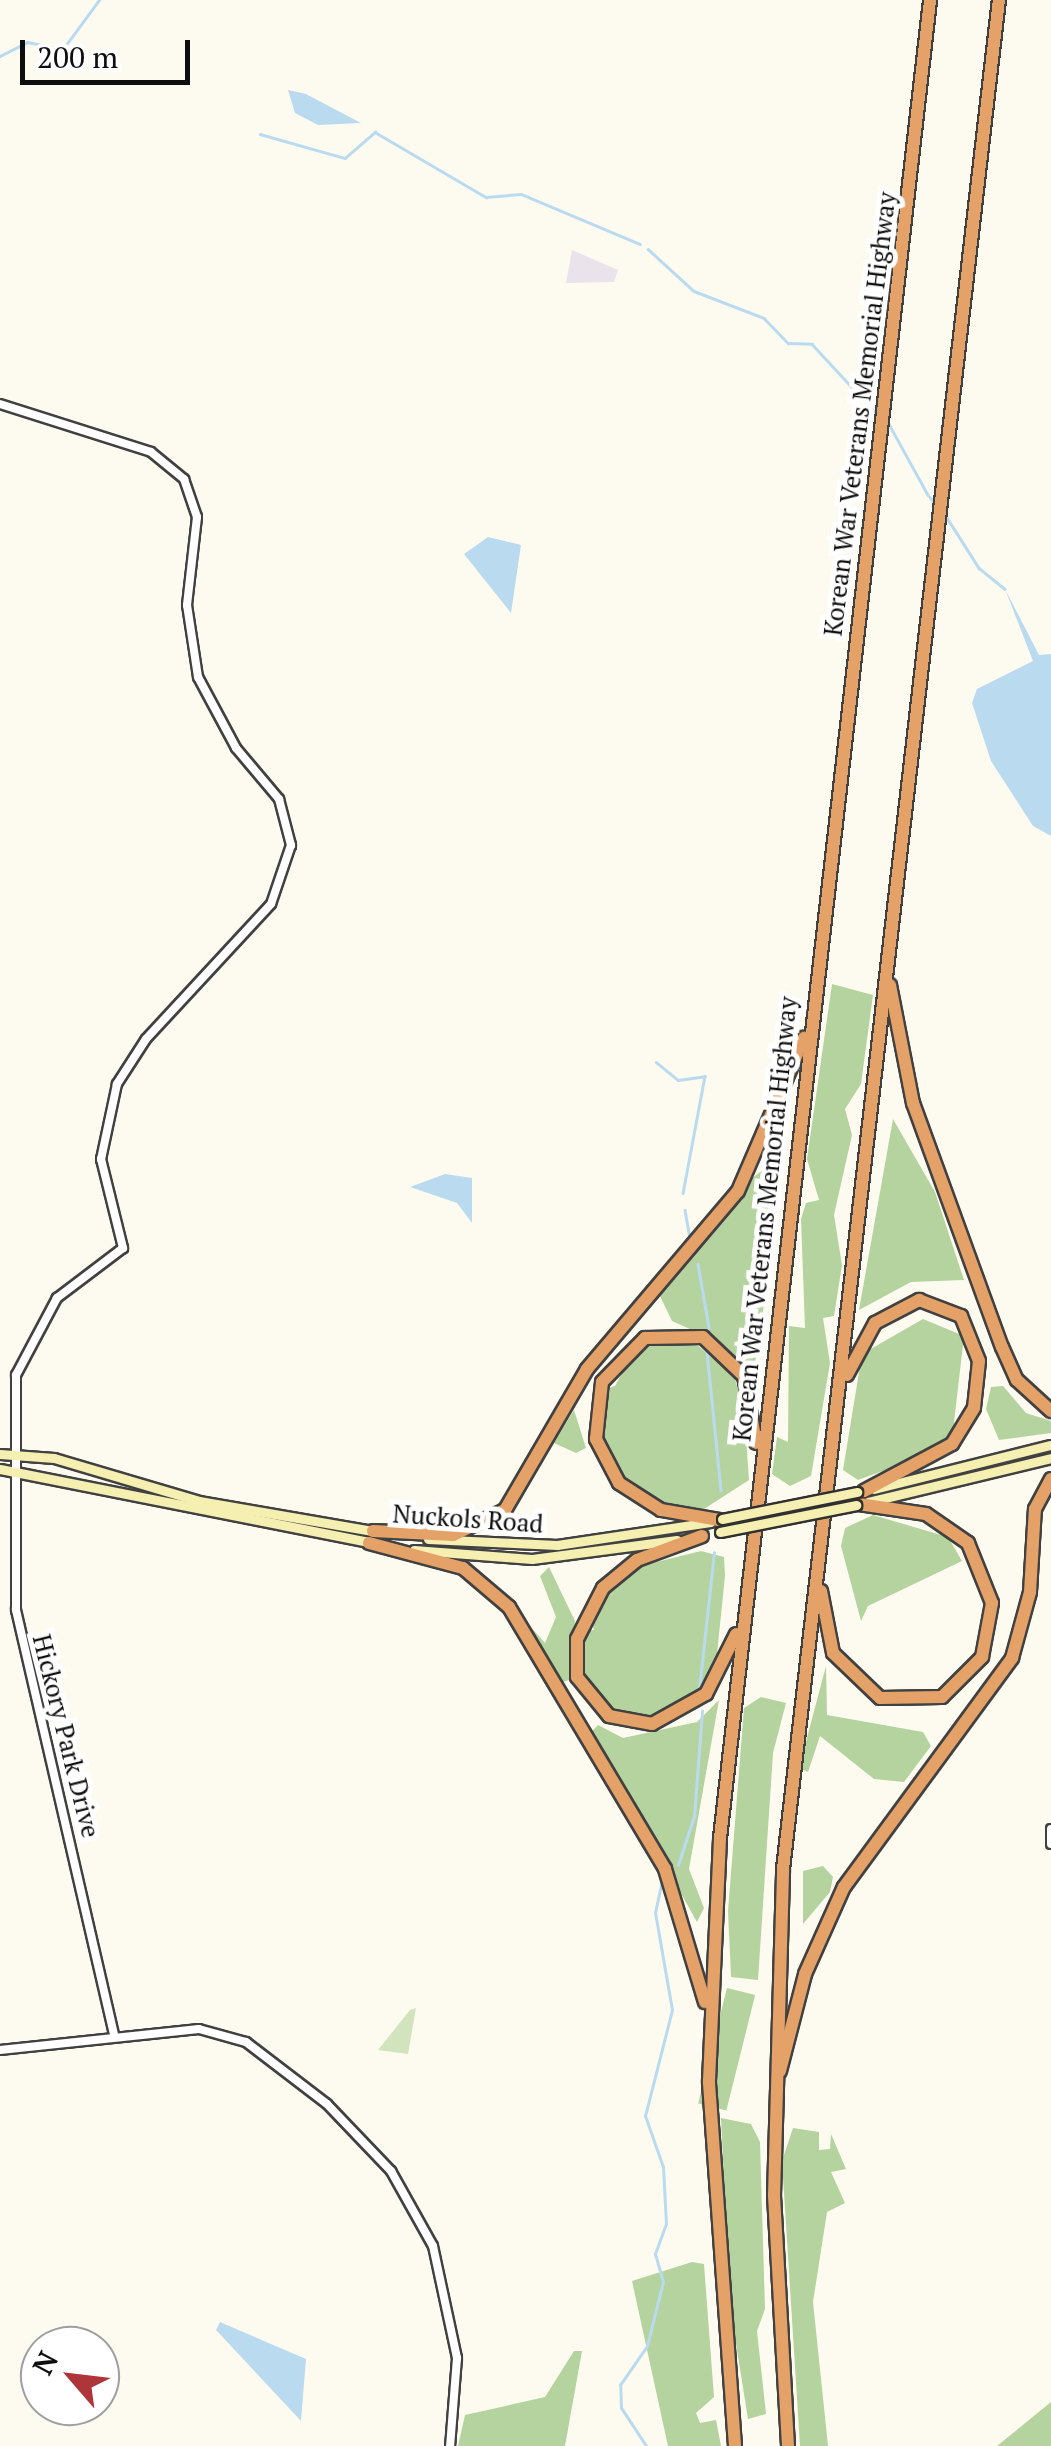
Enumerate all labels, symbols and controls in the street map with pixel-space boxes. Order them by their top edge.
scale bar [25,20,195,82]
text: 200 m [37,37,118,77]
street label: Korean War Veterans Memorial Highway [818,190,902,638]
street label: Korean War Veterans Memorial Highway [727,995,803,1443]
street label: Nuckols Road [392,1499,544,1539]
street label: Hickory Park Drive [26,1631,106,1841]
north arrow [20,2326,120,2426]
text: N [24,2345,66,2381]

